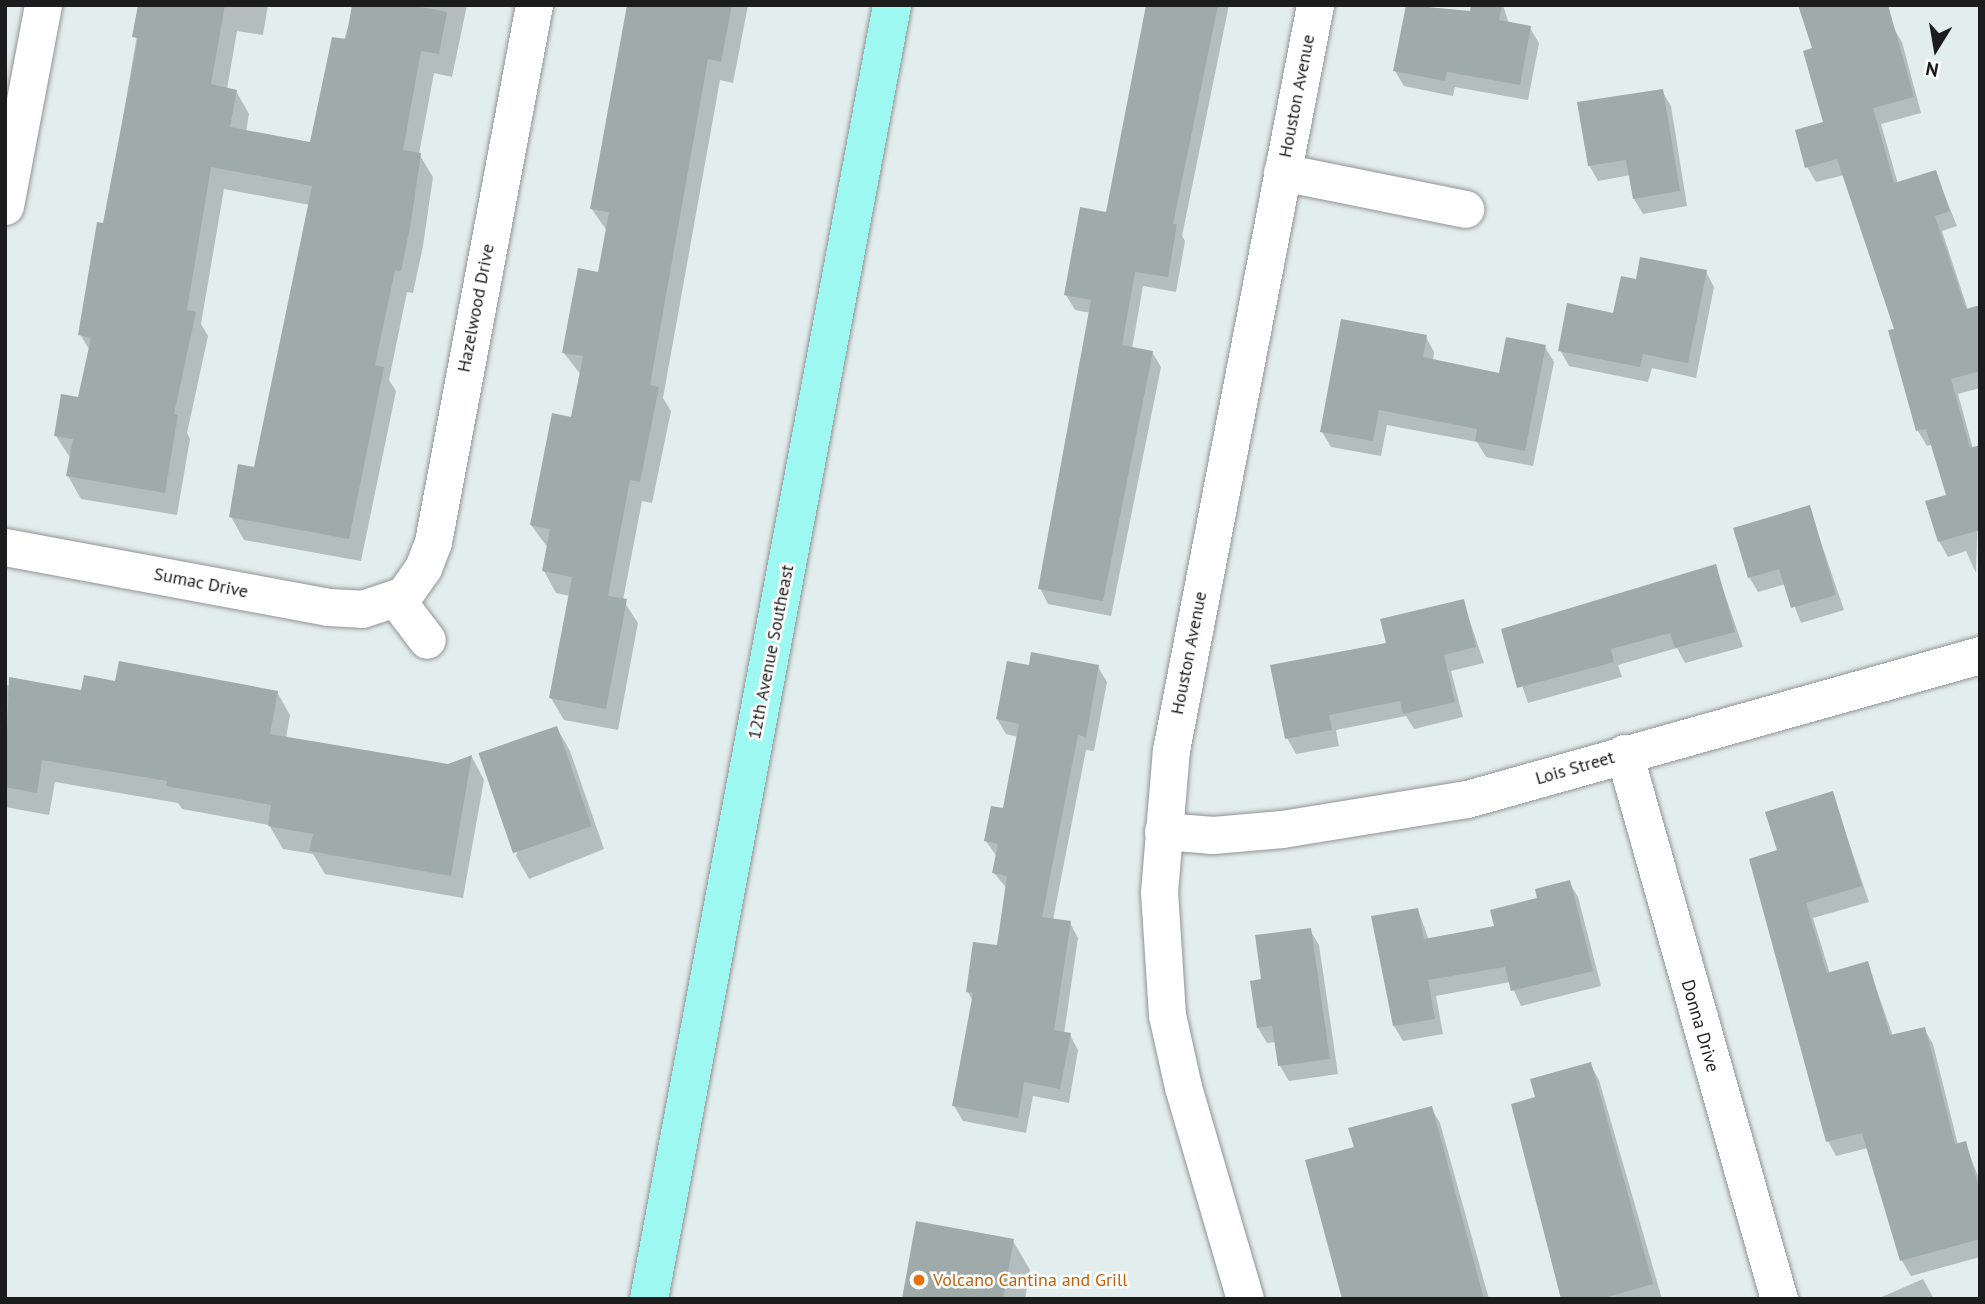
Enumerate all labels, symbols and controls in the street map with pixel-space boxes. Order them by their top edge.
north arrow [1901,14,1971,84]
street label: Houston Avenue [1274,32,1320,160]
text: N [1924,57,1940,83]
street label: Hazelwood Drive [453,242,499,374]
street label: Sumac Drive [152,563,250,603]
street label: 12th Avenue Southeast [743,563,799,741]
street label: Houston Avenue [1166,589,1212,717]
street label: Lois Street [1533,746,1617,790]
street label: Donna Drive [1677,977,1723,1075]
place label: Volcano Cantina and Grill [933,1269,1127,1291]
marker: Volcano Cantina and Grill [911,1272,927,1288]

